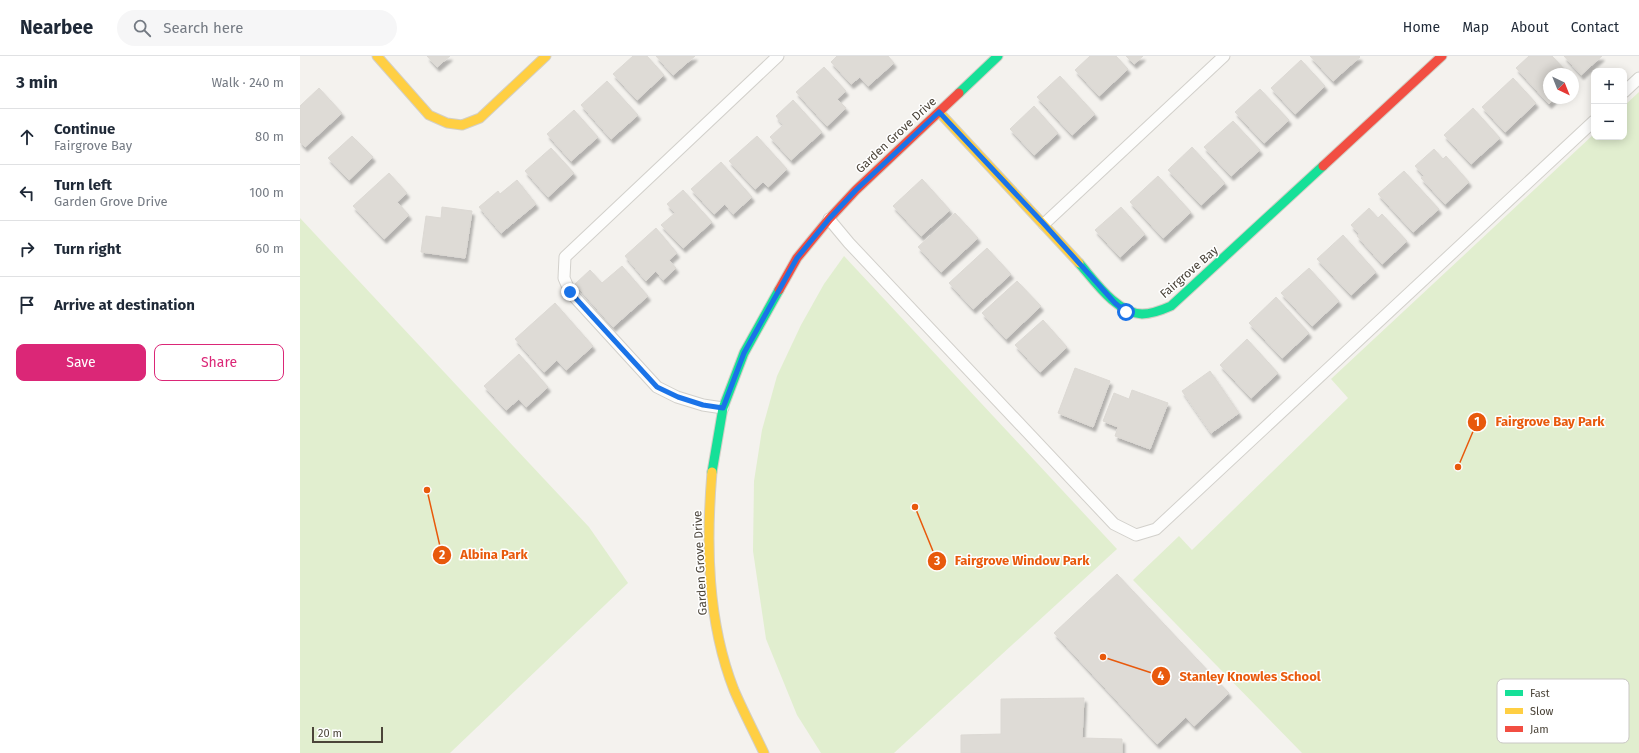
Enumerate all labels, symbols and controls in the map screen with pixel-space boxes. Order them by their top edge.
search box [117,10,397,46]
text: Nearbee [20,16,93,39]
icon: search [131,17,153,39]
text: Search here [163,19,243,37]
text: Home [1403,19,1440,36]
text: Map [1462,19,1489,36]
text: About [1511,19,1549,36]
text: Contact [1571,19,1619,36]
north arrow [1543,68,1579,104]
map controls [1591,68,1627,140]
button: + [1591,68,1627,104]
text: 3 min [16,72,58,93]
text: Walk · 240 m [211,75,284,90]
street label: Garden Grove Drive [853,94,939,176]
button: − [1591,104,1627,140]
text: Continue [54,120,115,138]
icon: ahead [16,126,38,148]
text: 80 m [255,129,284,144]
text: Fairgrove Bay [54,138,132,153]
text: Turn left [54,176,112,194]
icon: left [16,182,38,204]
text: 100 m [249,185,284,200]
text: Garden Grove Drive [54,194,168,209]
icon: right [16,238,38,260]
text: Turn right [54,240,121,258]
text: 60 m [255,241,284,256]
street label: Fairgrove Bay [1157,243,1221,301]
route end [561,283,579,301]
icon: arrive [16,294,38,316]
text: Arrive at destination [54,296,195,314]
route start [1117,303,1135,321]
button: Save [16,344,146,381]
button: Share [154,344,284,381]
callout: Fairgrove Bay Park [1467,409,1612,434]
text: Fairgrove Bay Park [1495,414,1605,429]
text: 1 [1474,415,1480,429]
street label: Garden Grove Drive [690,510,710,616]
callout: Albina Park [432,542,536,567]
text: Albina Park [459,547,528,562]
text: 2 [439,548,445,562]
callout: Fairgrove Window Park [927,548,1098,573]
text: Fairgrove Window Park [955,553,1090,568]
text: 3 [933,554,940,568]
callout: Stanley Knowles School [1151,664,1328,689]
text: 4 [1158,669,1165,683]
text: Stanley Knowles School [1179,669,1321,684]
legend [1497,679,1629,743]
text: Fast [1530,687,1550,700]
text: Slow [1530,705,1554,718]
text: Jam [1530,723,1549,736]
scale bar [312,725,383,744]
text: 20 m [318,727,342,740]

